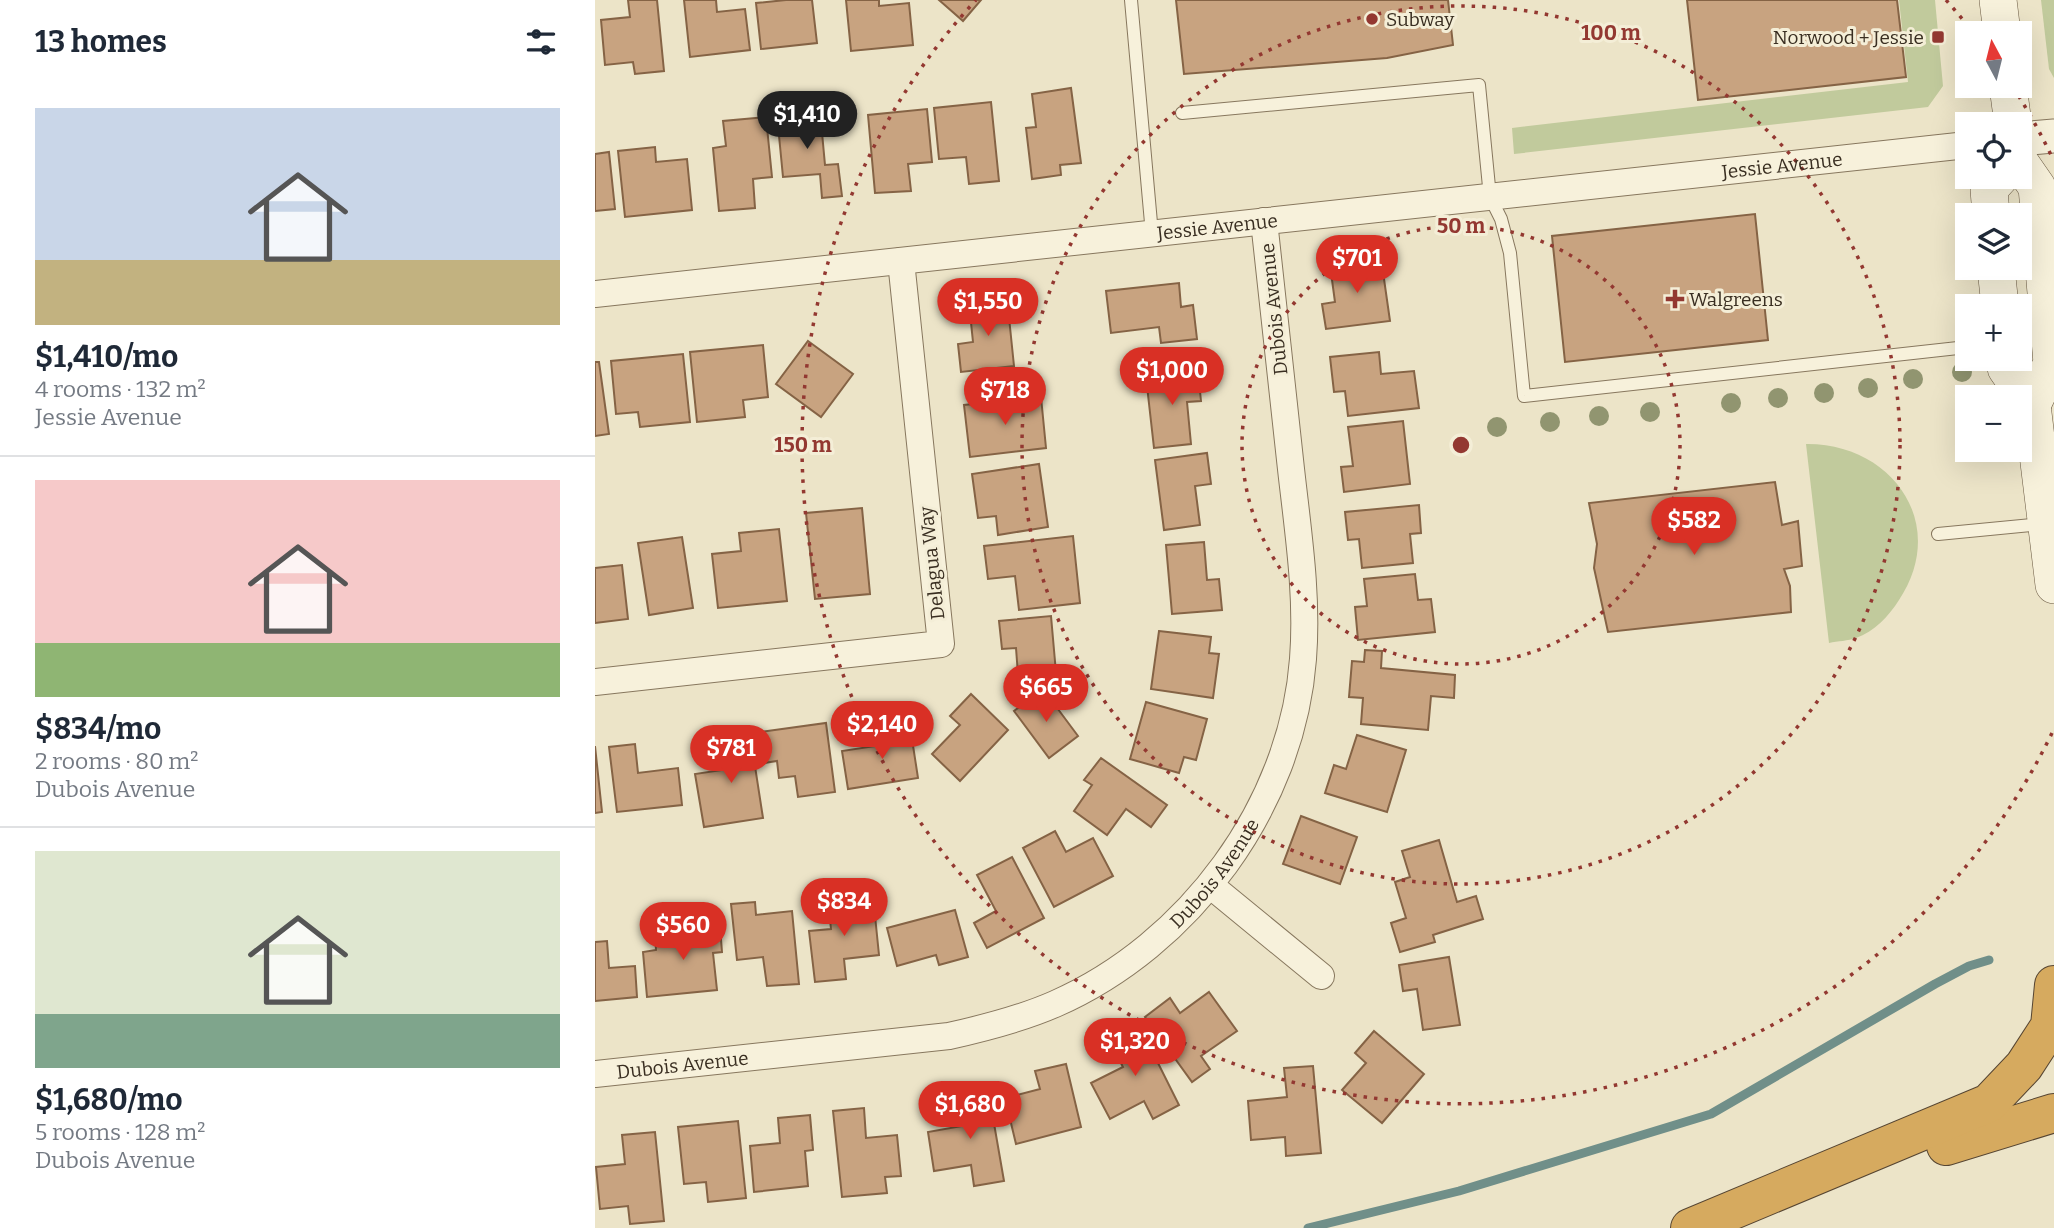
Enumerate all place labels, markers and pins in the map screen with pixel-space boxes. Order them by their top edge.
place label: Subway [1386,8,1455,31]
marker: Subway [1364,11,1380,27]
place label: Norwood + Jessie [1773,26,1924,49]
marker: Norwood + Jessie [1930,29,1946,45]
pin: $1,410 [750,92,864,151]
pin: $701 [1316,236,1398,295]
pin: $1,550 [931,278,1045,338]
place label: Walgreens [1689,288,1783,311]
marker: Walgreens [1667,291,1683,307]
pin: $1,000 [1115,348,1229,407]
pin: $718 [964,368,1046,427]
centre of rings [1449,433,1473,457]
pin: $582 [1653,498,1735,557]
pin: $665 [1005,664,1087,724]
pin: $2,140 [825,702,939,761]
pin: $781 [690,726,772,785]
pin: $834 [803,878,885,938]
pin: $560 [642,902,724,962]
pin: $1,320 [1078,1018,1192,1078]
pin: $1,680 [913,1082,1027,1141]

